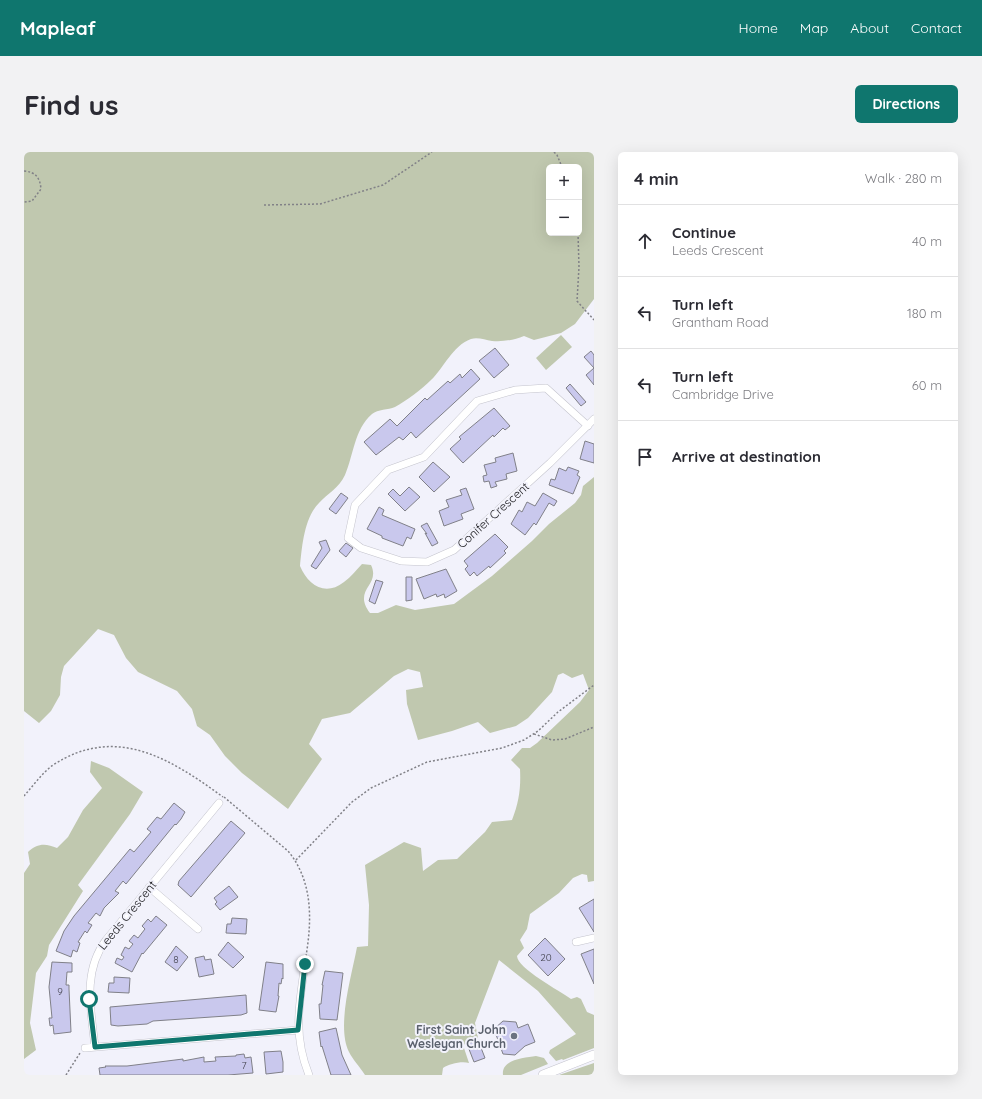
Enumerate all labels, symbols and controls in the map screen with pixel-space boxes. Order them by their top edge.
text: Mapleaf [20,16,96,40]
text: Home [739,19,778,37]
text: Map [800,19,828,37]
text: About [850,19,889,37]
text: Contact [911,19,962,37]
button: Directions [855,85,958,123]
text: Find us [24,87,118,122]
map controls [546,164,582,236]
button: + [546,164,582,200]
text: 4 min [634,168,679,189]
text: Walk · 280 m [865,170,942,186]
button: − [546,200,582,236]
text: Continue [672,223,736,242]
icon: ahead [634,230,656,252]
text: 40 m [912,233,942,249]
text: Leeds Crescent [672,242,764,258]
text: Turn left [672,295,734,314]
icon: left [634,302,656,324]
text: 180 m [907,305,942,321]
text: Grantham Road [672,314,769,330]
text: Turn left [672,367,734,386]
icon: left [634,374,656,396]
text: 60 m [912,377,942,393]
text: Cambridge Drive [672,386,774,402]
icon: arrive [634,446,656,468]
text: Arrive at destination [672,447,821,466]
street label: Conifer Crescent [454,479,532,551]
street label: Leeds Crescent [95,877,159,953]
house number: 20 [540,951,552,964]
house number: 8 [173,953,179,966]
route end [296,955,314,973]
house number: 9 [57,985,63,998]
route start [80,990,98,1008]
place label: First Saint John Wesleyan Church [407,1022,506,1051]
marker: First Saint John Wesleyan Church [509,1031,519,1041]
house number: 7 [241,1059,247,1072]

